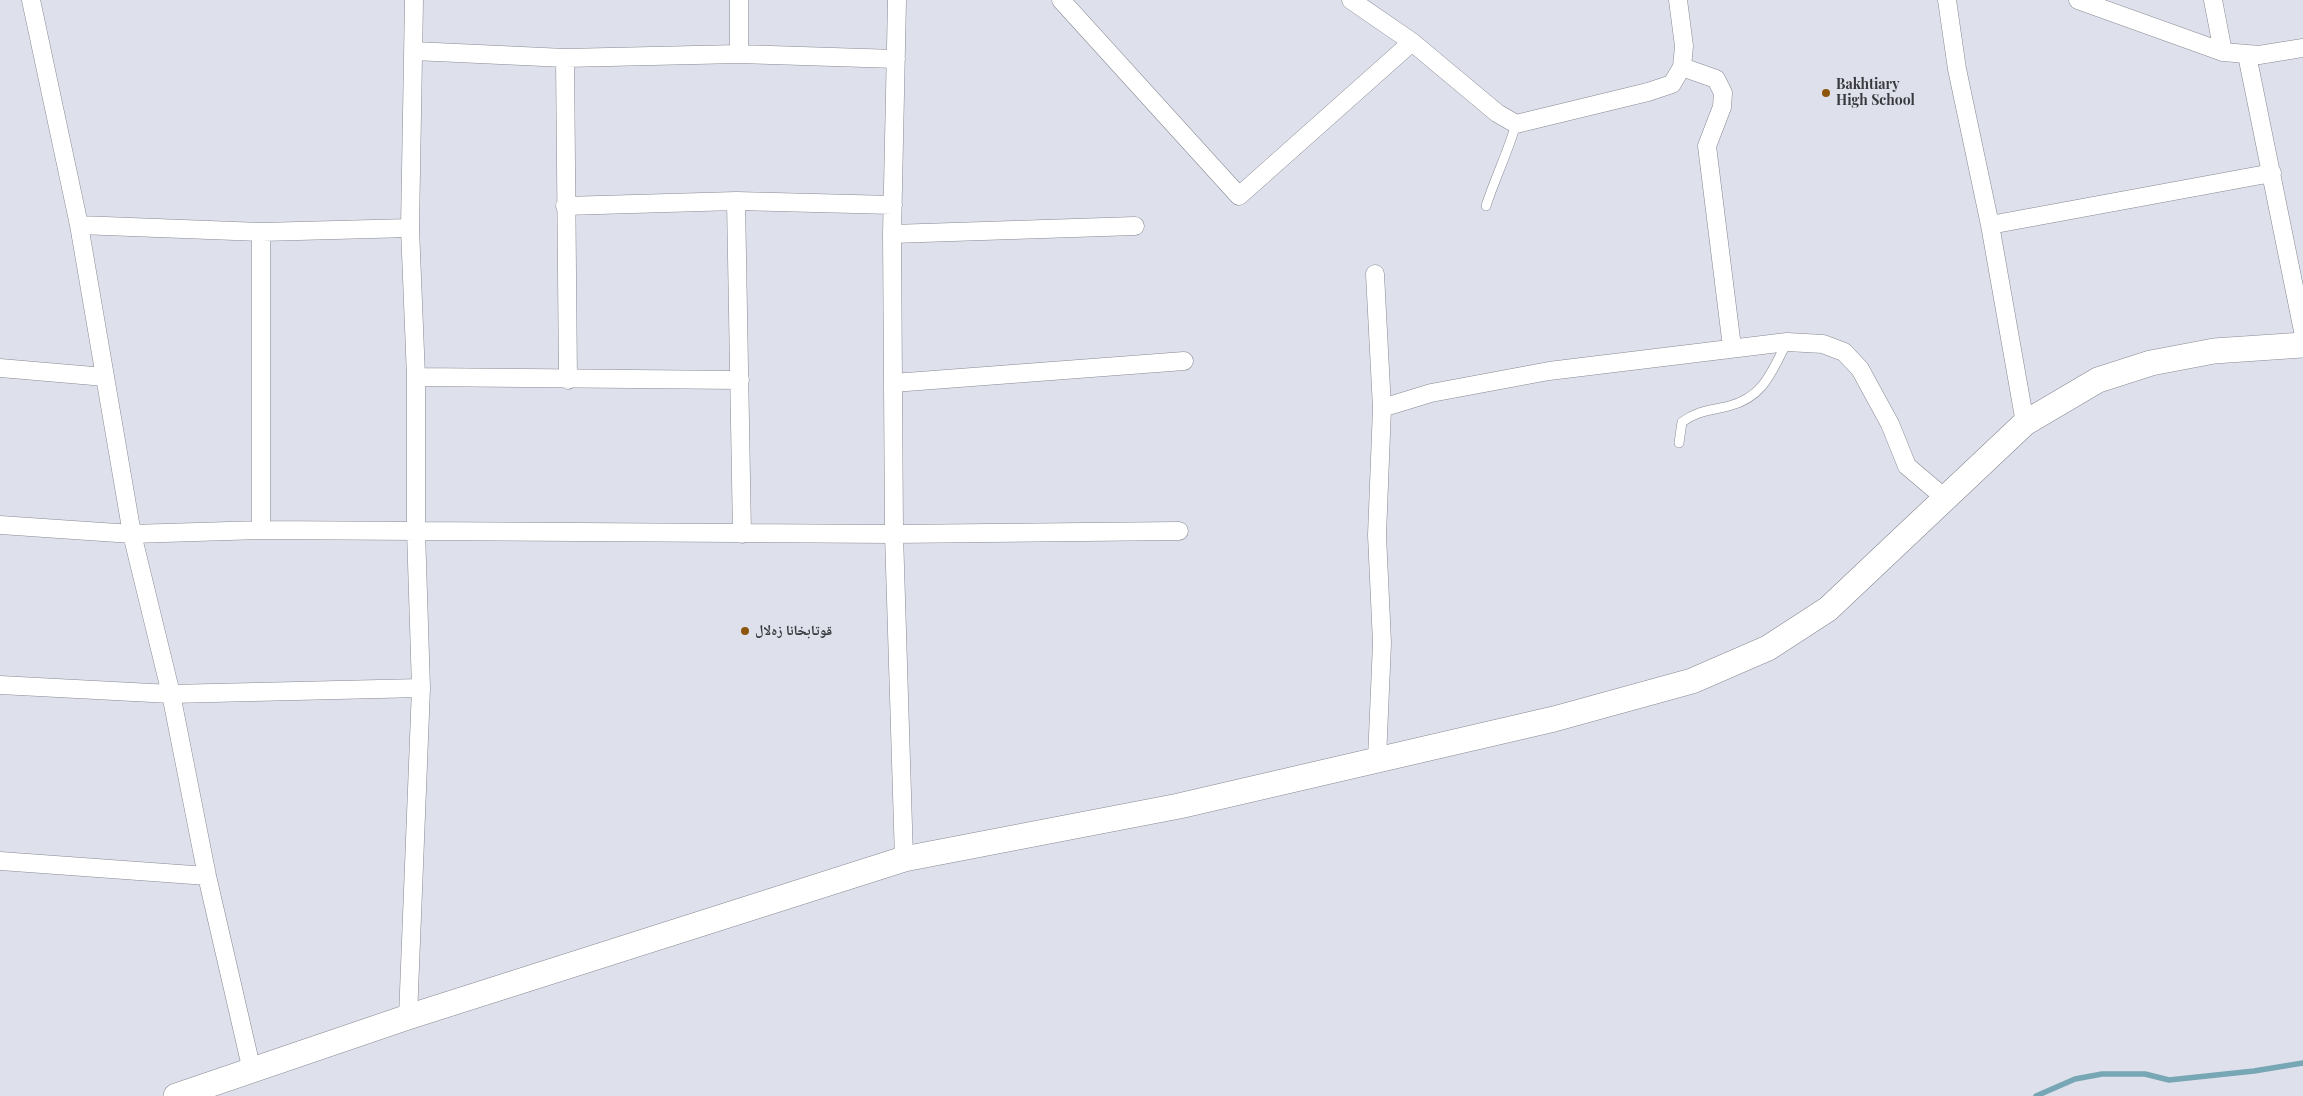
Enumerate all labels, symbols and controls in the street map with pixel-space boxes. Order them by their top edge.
place label: Bakhtiary High School [1836,77,1915,110]
marker: Bakhtiary High School [1820,87,1832,99]
place label: قوتابخانا زەلال [755,623,832,639]
marker: قوتابخانا زەلال [739,625,751,637]

